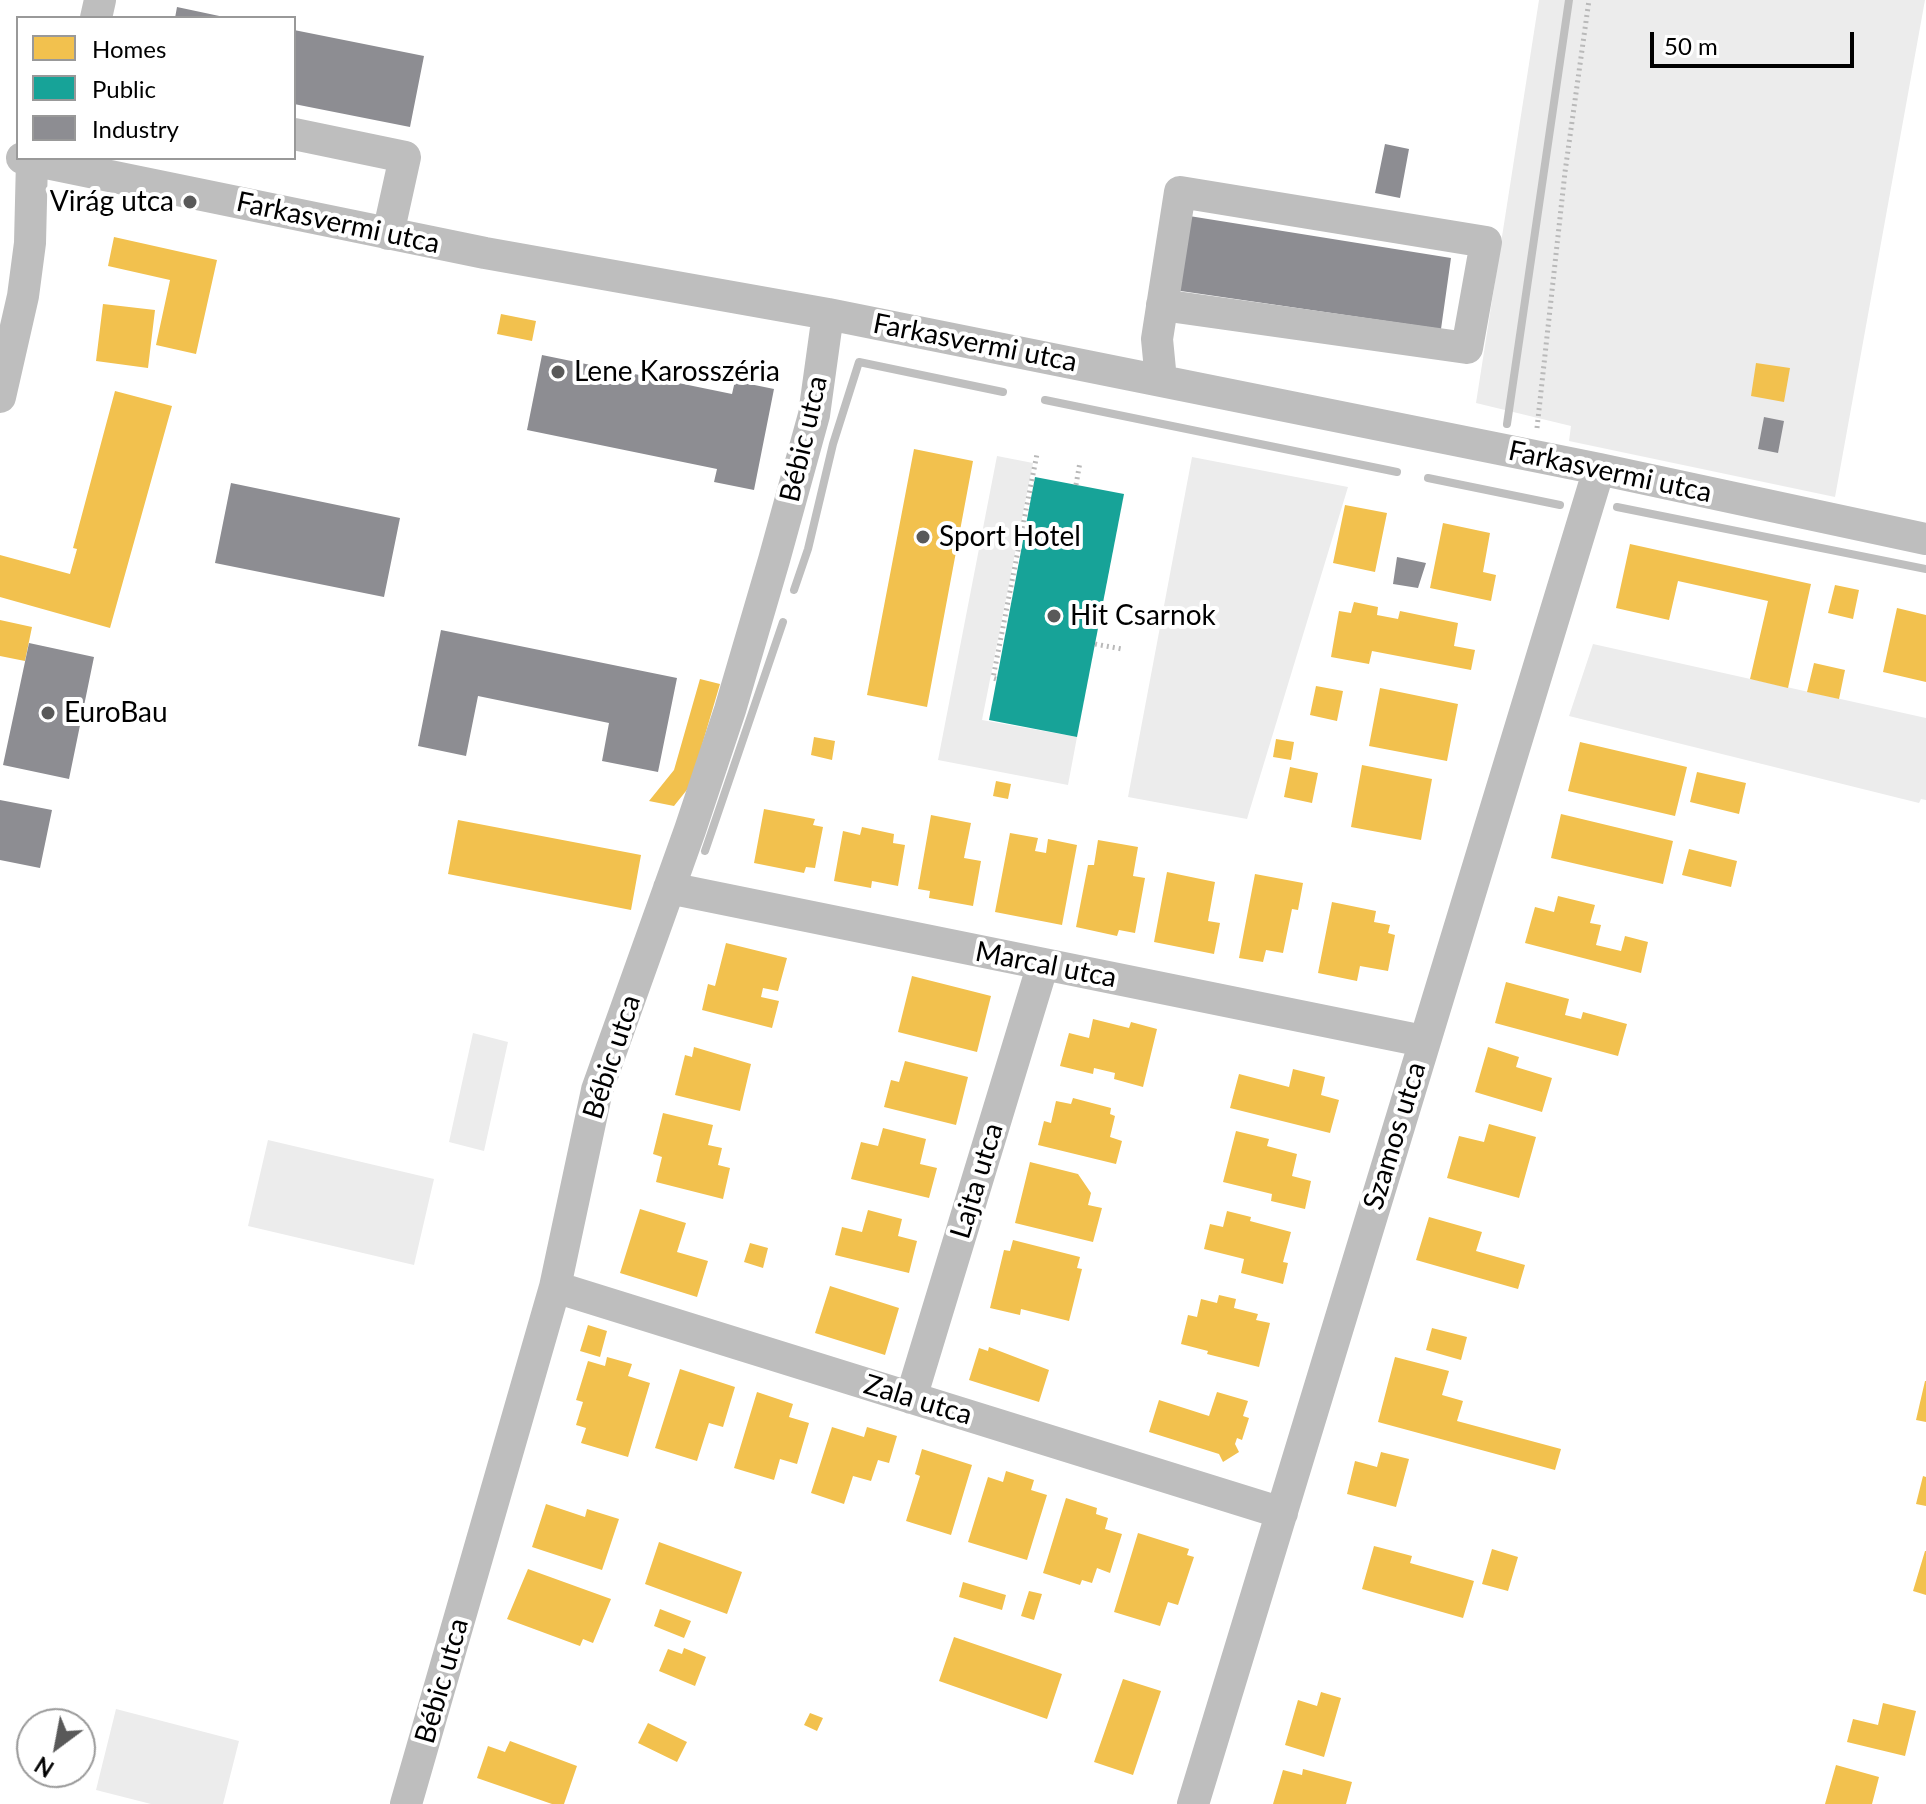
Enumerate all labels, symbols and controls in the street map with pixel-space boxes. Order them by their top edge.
legend [16,16,296,160]
scale bar [1654,16,1858,66]
text: 50 m [1664,31,1718,60]
text: Homes [92,34,166,63]
text: Public [92,74,156,103]
text: Industry [92,114,179,143]
place label: Virág utca [50,185,174,219]
street label: Farkasvermi utca [233,185,443,261]
marker: Virág utca [181,193,199,211]
street label: Farkasvermi utca [870,307,1080,379]
place label: Lene Karosszéria [574,355,780,389]
marker: Lene Karosszéria [549,363,567,381]
street label: Bébic utca [773,373,835,505]
street label: Farkasvermi utca [1505,434,1715,510]
place label: Sport Hotel [939,520,1081,554]
marker: Sport Hotel [914,528,932,546]
place label: Hit Csarnok [1070,599,1216,633]
marker: Hit Csarnok [1045,607,1063,625]
place label: EuroBau [64,696,168,730]
marker: EuroBau [39,704,57,722]
street label: Marcal utca [973,935,1119,995]
street label: Bébic utca [576,991,648,1123]
street label: Szamos utca [1357,1058,1433,1214]
street label: Lajta utca [944,1119,1010,1243]
street label: Zala utca [860,1368,976,1432]
street label: Bébic utca [408,1615,476,1747]
north arrow [16,1708,96,1788]
text: N [30,1751,58,1783]

